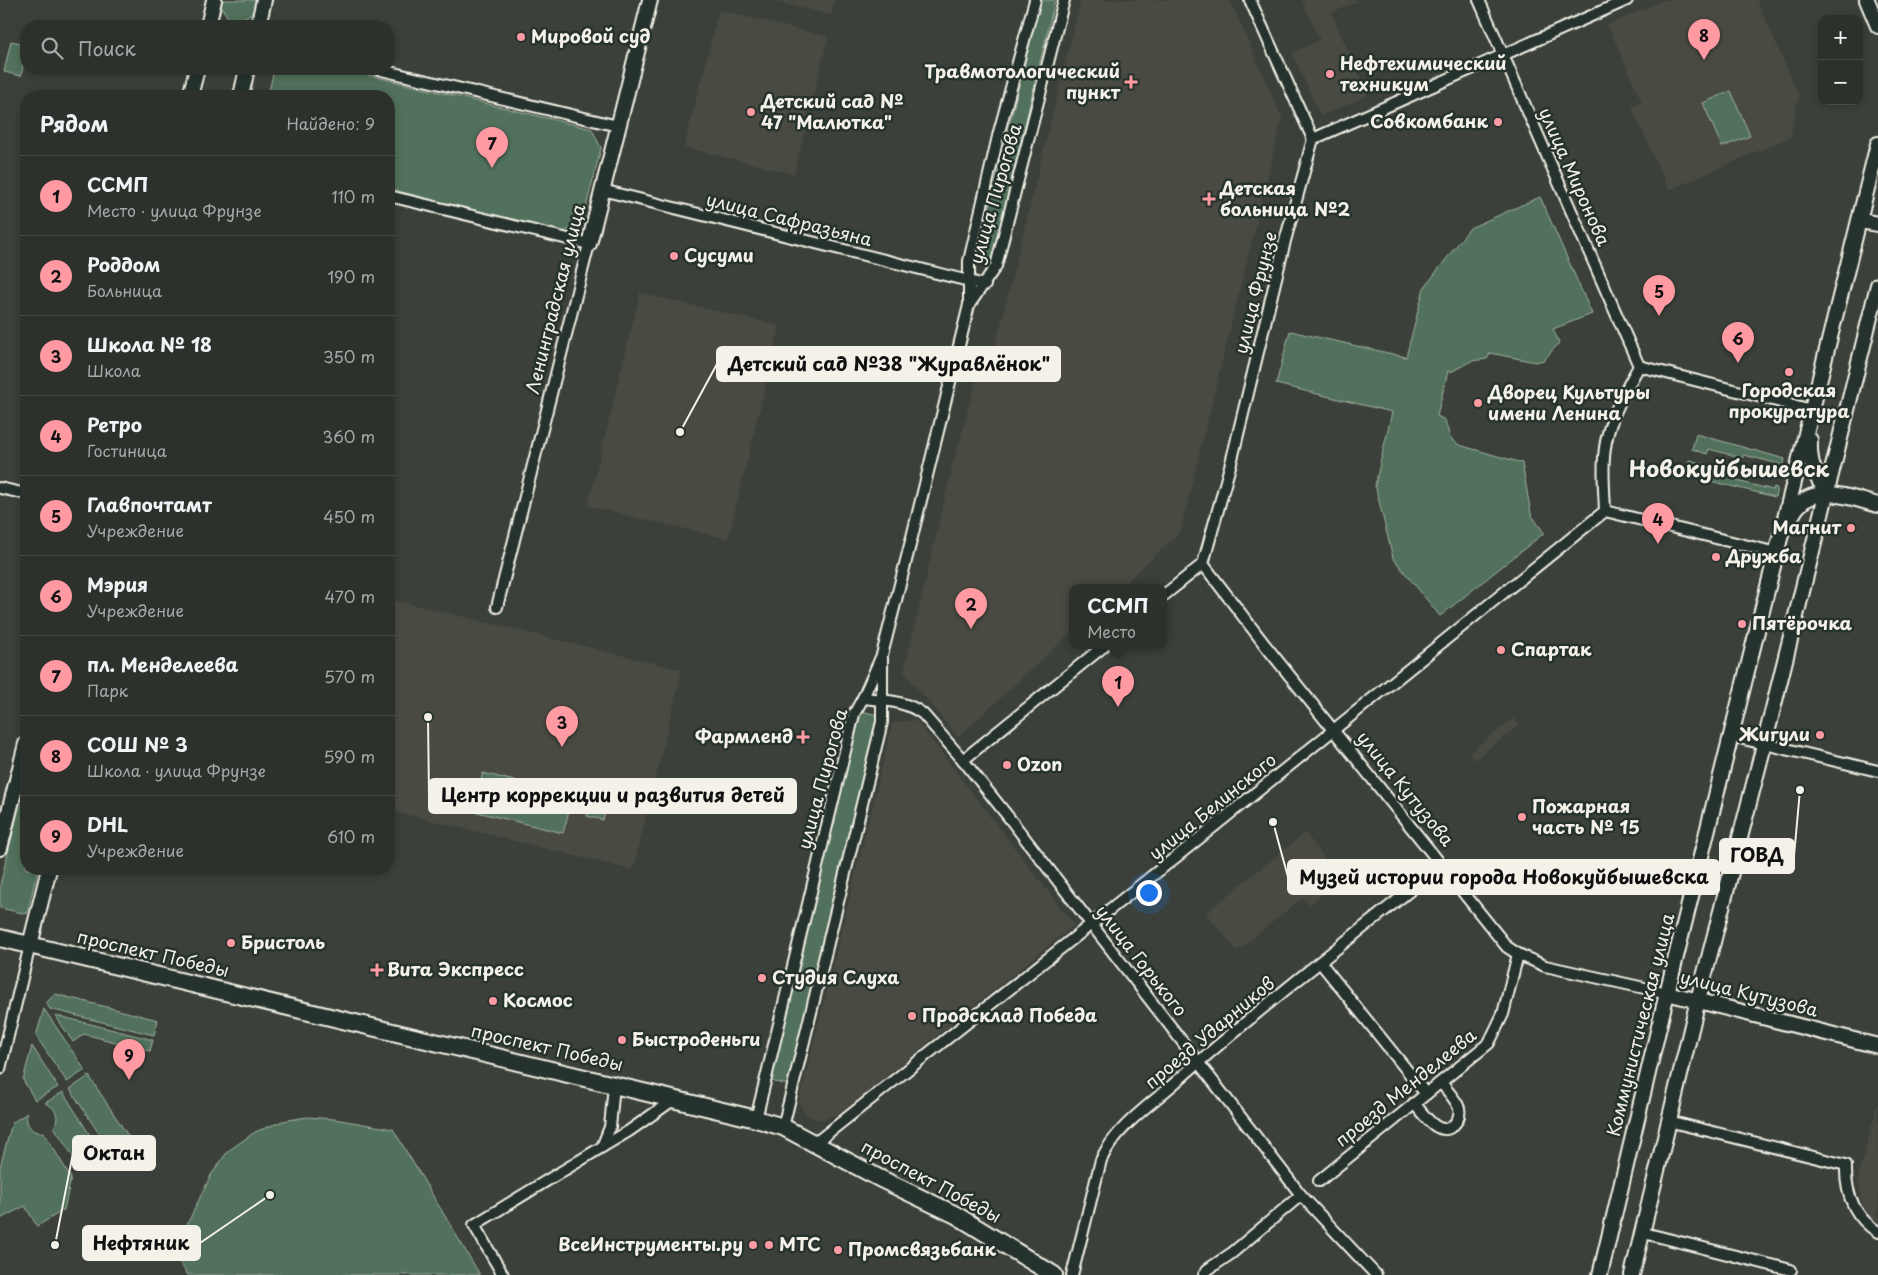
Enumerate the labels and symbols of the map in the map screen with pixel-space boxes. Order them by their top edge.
pin: 8 [1688,19,1720,60]
place label: Мировой суд [531,22,650,49]
marker: Мировой суд [515,31,527,43]
place label: Нефтехимический техникум [1340,49,1507,97]
place label: Травмотологический пункт [924,57,1121,105]
marker: Нефтехимический техникум [1324,68,1336,80]
marker: Травмотологический пункт [1124,75,1138,89]
place label: Детский сад № 47 "Малютка" [760,87,904,135]
street label: улица Миронова [1533,103,1618,251]
marker: Детский сад № 47 "Малютка" [745,106,757,118]
place label: Совкомбанк [1370,107,1489,134]
marker: Совкомбанк [1492,116,1504,128]
street label: улица Пирогова [962,120,1028,267]
pin: 7 [476,127,508,168]
place label: Детская больница №2 [1219,174,1351,222]
street label: улица Сафразьяна [704,185,876,252]
marker: Детская больница №2 [1202,192,1216,206]
street label: Ленинградская улица [518,200,591,396]
street label: улица Фрунзе [1226,229,1283,357]
place label: Сусуми [684,241,754,268]
marker: Сусуми [668,250,680,262]
pin: 5 [1643,275,1675,316]
pin: 6 [1722,322,1754,363]
callout: Детский сад №38 "Журавлёнок" [717,347,1060,381]
text: Детский сад №38 "Журавлёнок" [727,349,1050,377]
marker: Городская прокуратура [1783,366,1795,378]
place label: Городская прокуратура [1728,376,1850,424]
place label: Дворец Культуры имени Ленина [1487,378,1650,426]
marker: Дворец Культуры имени Ленина [1472,397,1484,409]
district label: Новокуйбышевск [1629,451,1830,484]
pin: 4 [1642,503,1674,544]
place label: Магнит [1773,513,1842,540]
marker: Магнит [1845,522,1857,534]
place label: Дружба [1725,542,1802,569]
marker: Дружба [1710,551,1722,563]
pin: 2 [955,588,987,629]
place label: Пятёрочка [1752,609,1853,636]
marker: Пятёрочка [1736,618,1748,630]
place label: Спартак [1511,635,1592,662]
marker: Спартак [1495,644,1507,656]
pin: 1 [1102,666,1134,707]
street label: улица Пирогова [790,704,854,852]
pin: 3 [546,706,578,747]
place label: Жигули [1738,720,1810,747]
place label: Фармленд [695,722,793,749]
street label: улица Кутузова [1351,725,1462,852]
marker: Жигули [1814,729,1826,741]
marker: Фармленд [797,731,809,743]
street label: улица Белинского [1142,746,1282,866]
place label: Ozon [1017,750,1062,777]
marker: Ozon [1001,759,1013,771]
callout: Центр коррекции и развития детей [429,779,796,813]
text: Центр коррекции и развития детей [441,780,785,808]
place label: Пожарная часть № 15 [1532,792,1640,840]
marker: Пожарная часть № 15 [1516,811,1528,823]
callout: ГОВД [1720,839,1794,873]
text: ГОВД [1730,840,1784,868]
callout: Музей истории города Новокуйбышевска [1288,860,1719,894]
text: Музей истории города Новокуйбышевска [1299,862,1709,890]
your location [1136,880,1162,906]
street label: улица Горького [1090,898,1195,1022]
street label: Коммунистическая улица [1599,910,1681,1139]
street label: проспект Победы [75,922,232,983]
place label: Бристоль [241,928,325,955]
marker: Бристоль [225,937,237,949]
place label: Вита Экспресс [387,955,524,982]
street label: улица Кутузова [1677,962,1822,1023]
place label: Студия Слуха [772,963,900,990]
marker: Вита Экспресс [371,964,383,976]
street label: проезд Ударников [1138,969,1280,1095]
marker: Студия Слуха [756,972,768,984]
place label: Космос [503,986,573,1013]
marker: Космос [487,995,499,1007]
place label: Продсклад Победа [922,1001,1097,1028]
marker: Продсклад Победа [906,1010,918,1022]
street label: проспект Победы [469,1016,626,1077]
street label: проезд Менделеева [1329,1021,1482,1152]
place label: Быстроденьги [632,1025,761,1052]
marker: Быстроденьги [616,1034,628,1046]
pin: 9 [113,1039,145,1080]
street label: проспект Победы [857,1132,1007,1229]
callout: Октан [73,1136,155,1170]
text: Октан [83,1138,145,1166]
callout: Нефтяник [83,1226,200,1260]
text: Нефтяник [93,1228,190,1256]
place label: ВсеИнструменты.ру [558,1230,743,1257]
place label: МТС [779,1230,821,1257]
place label: Промсвязьбанк [848,1235,997,1262]
marker: ВсеИнструменты.ру [747,1239,759,1251]
marker: МТС [763,1239,775,1251]
marker: Промсвязьбанк [832,1244,844,1256]

